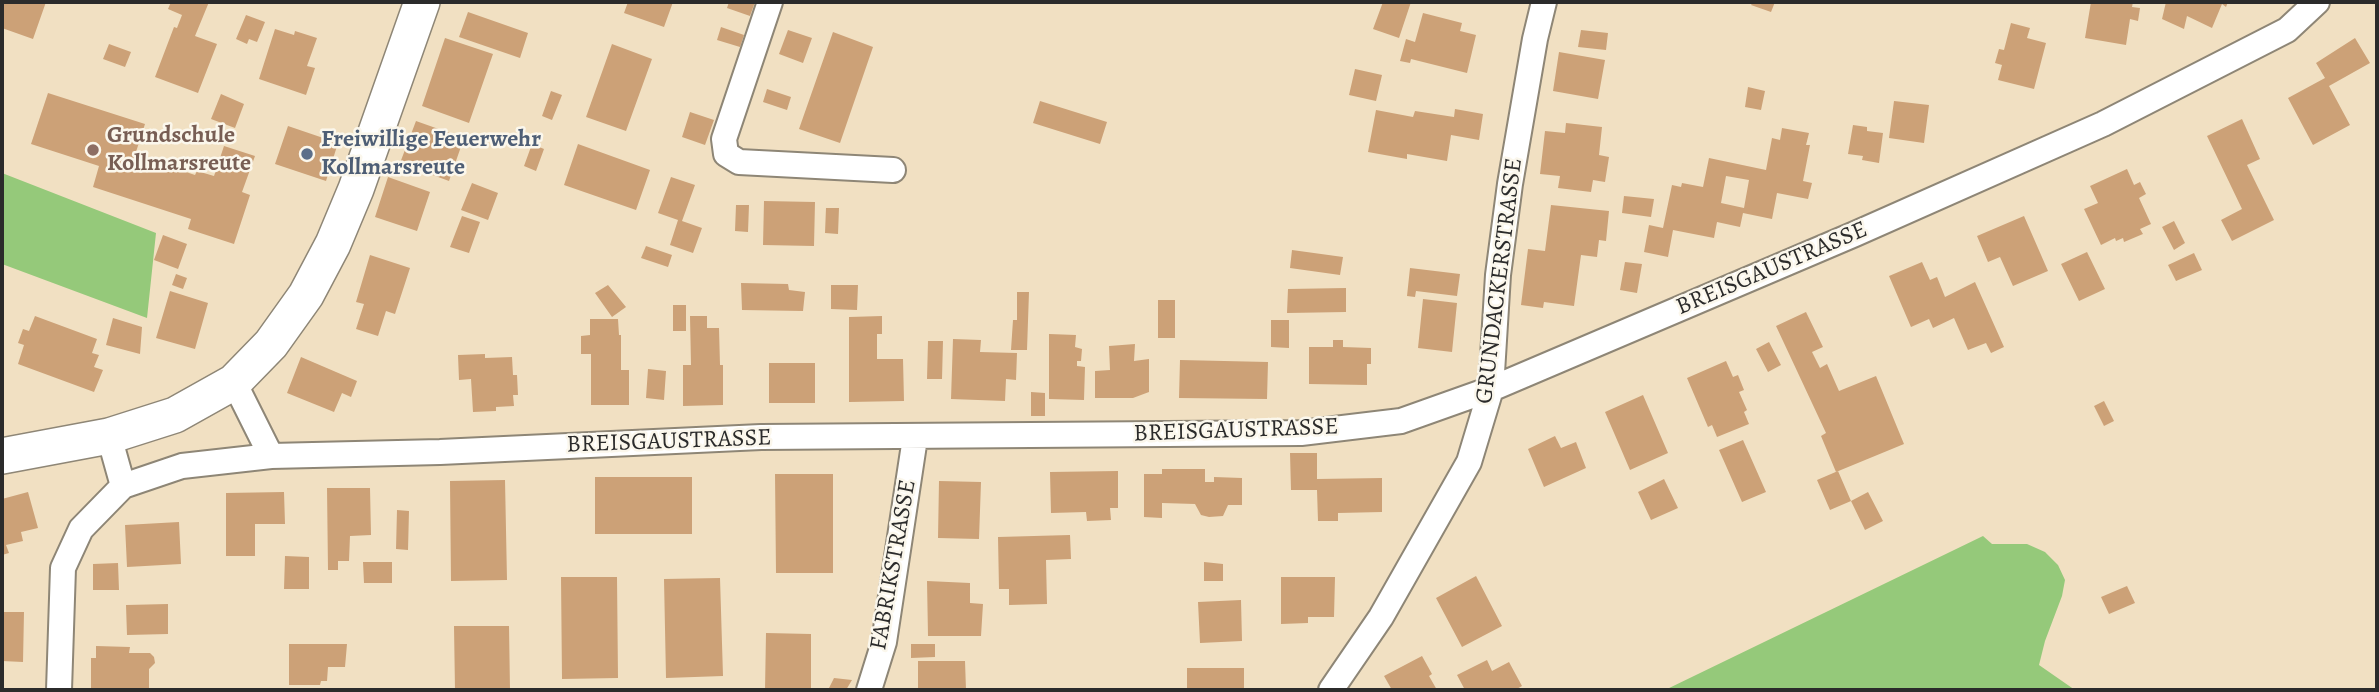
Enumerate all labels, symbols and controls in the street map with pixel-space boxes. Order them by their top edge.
place label: Grundschule Kollmarsreute [107,122,251,178]
place label: Freiwillige Feuerwehr Kollmarsreute [321,126,541,182]
marker: Grundschule Kollmarsreute [85,142,101,158]
marker: Freiwillige Feuerwehr Kollmarsreute [299,146,315,162]
street label: GRUNDACKERSTRASSE [1471,157,1529,405]
street label: BREISGAUSTRASSE [1672,216,1872,322]
street label: BREISGAUSTRASSE [1133,413,1339,449]
street label: BREISGAUSTRASSE [566,424,772,460]
street label: FABRIKSTRASSE [865,477,923,653]

